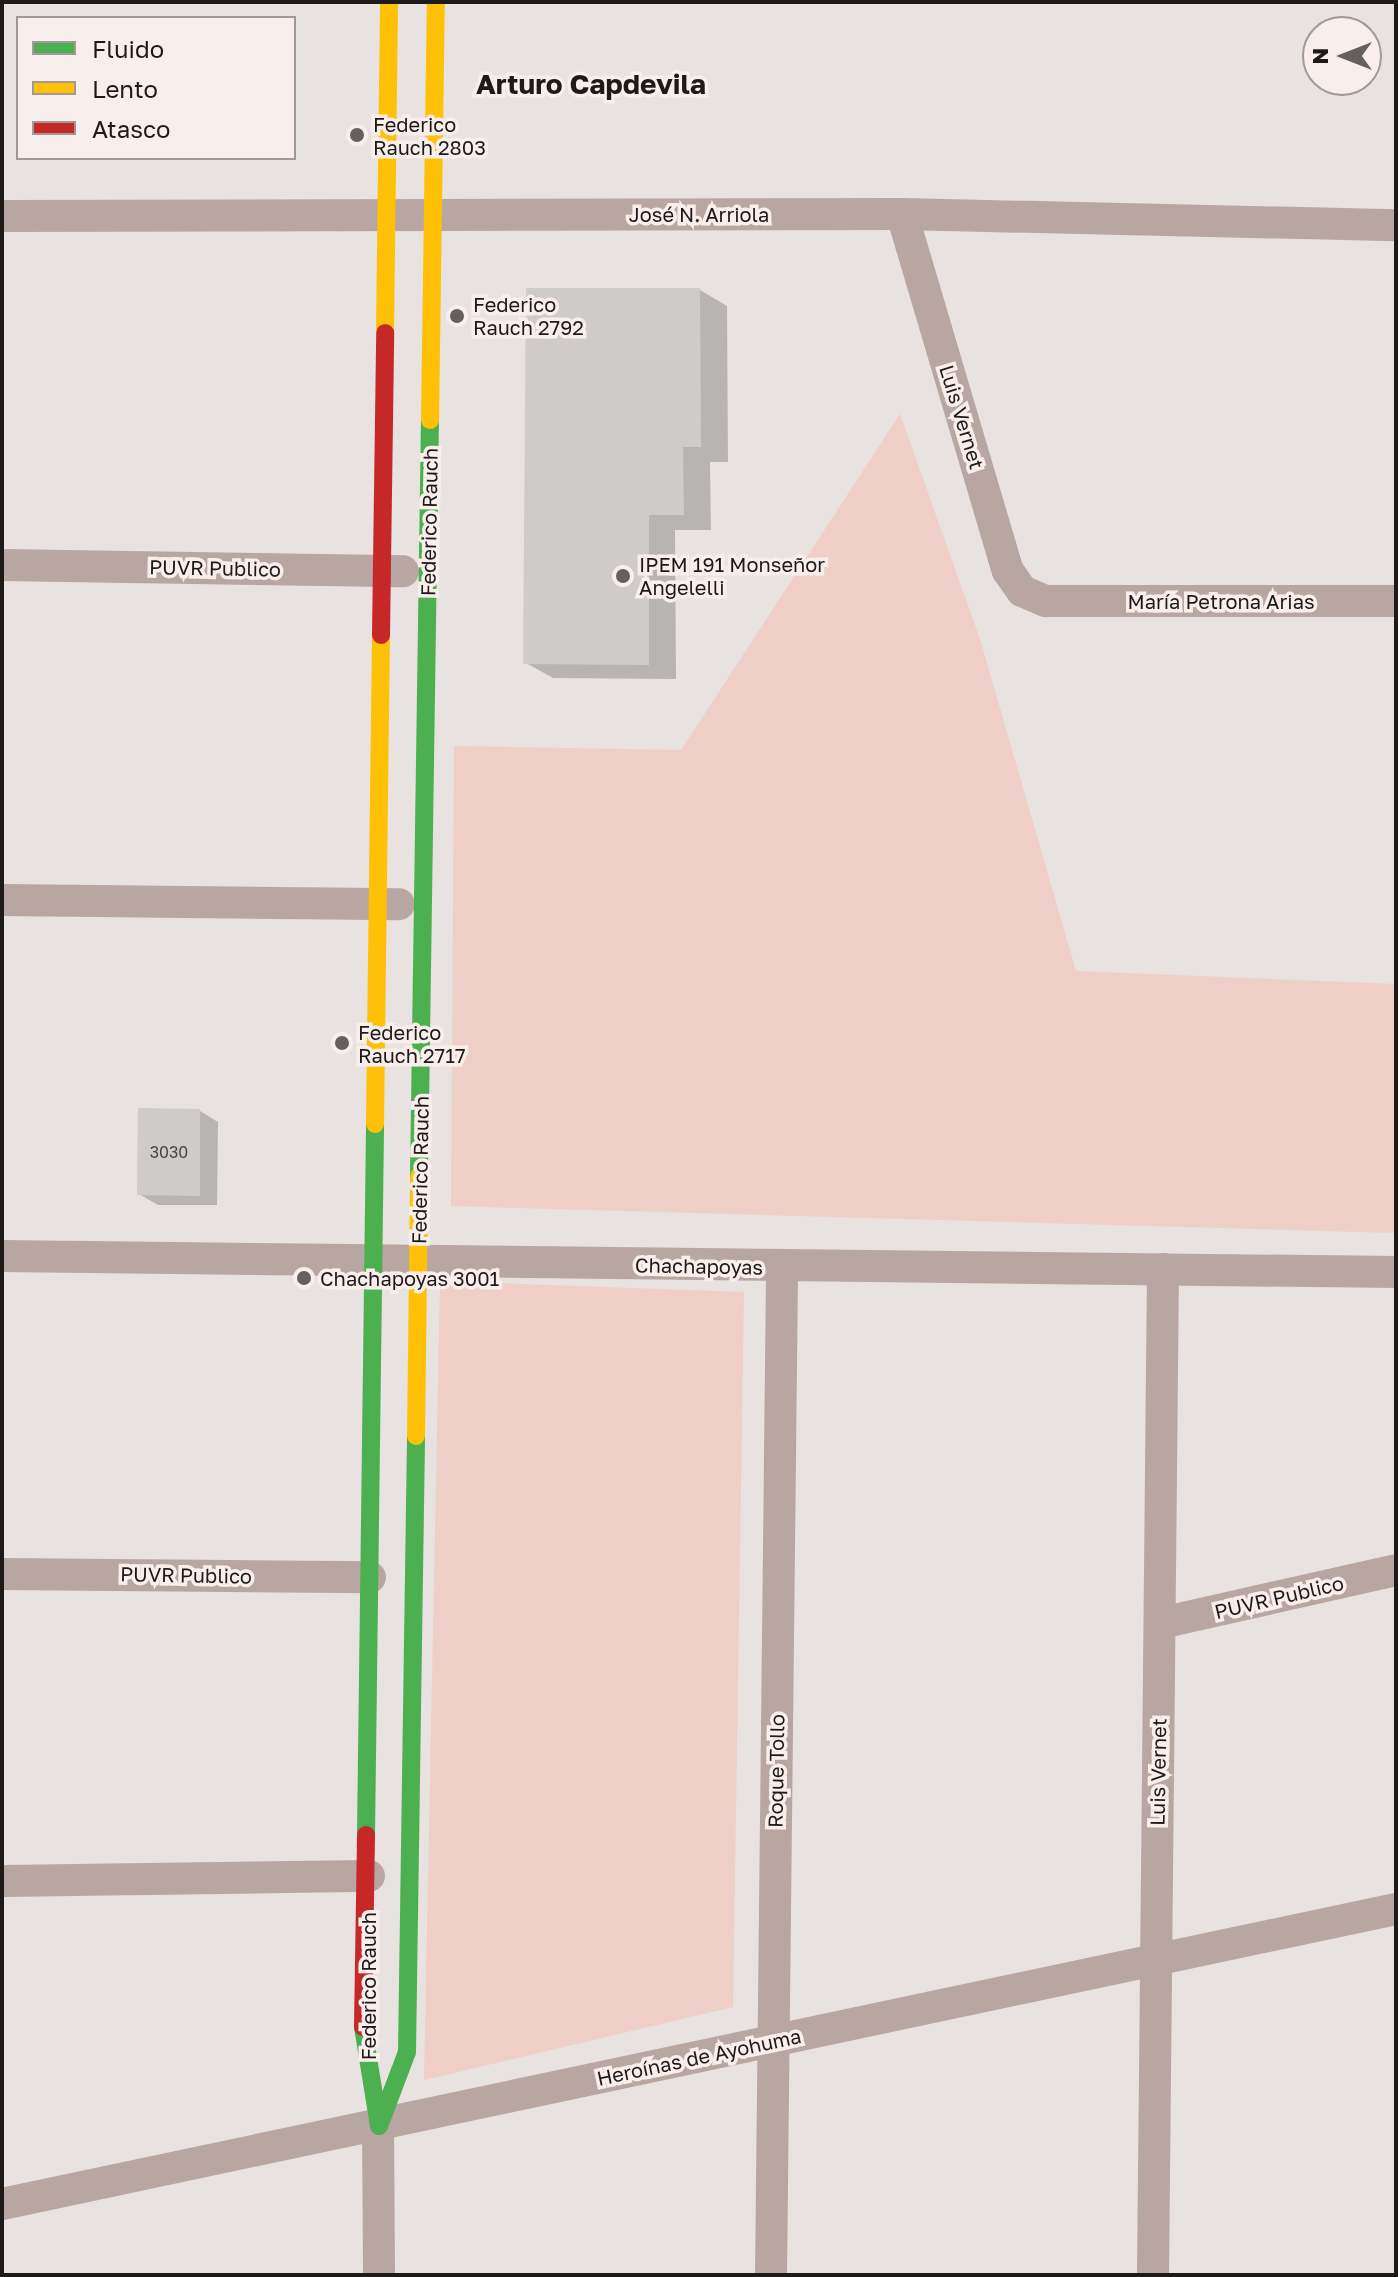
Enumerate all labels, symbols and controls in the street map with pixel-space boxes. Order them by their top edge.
legend [16,16,296,160]
north arrow [1302,16,1382,96]
text: Fluido [92,34,164,63]
text: N [1306,48,1333,64]
district label: Arturo Capdevila [476,67,706,101]
text: Lento [92,74,158,103]
place label: Federico Rauch 2803 [373,112,486,159]
text: Atasco [92,114,170,143]
marker: Federico Rauch 2803 [348,126,366,144]
street label: José N. Arriola [629,202,769,226]
place label: Federico Rauch 2792 [473,292,584,339]
marker: Federico Rauch 2792 [448,307,466,325]
street label: Luis Vernet [935,362,989,472]
street label: Federico Rauch [416,448,442,596]
place label: IPEM 191 Monseñor Angelelli [639,552,825,599]
street label: PUVR Publico [149,555,281,581]
marker: IPEM 191 Monseñor Angelelli [614,567,632,585]
street label: María Petrona Arias [1127,589,1315,613]
place label: Federico Rauch 2717 [358,1020,465,1067]
marker: Federico Rauch 2717 [333,1034,351,1052]
street label: Federico Rauch [407,1096,433,1244]
house number: 3030 [150,1142,188,1162]
street label: Chachapoyas [635,1253,763,1279]
place label: Chachapoyas 3001 [320,1266,499,1290]
marker: Chachapoyas 3001 [295,1269,313,1287]
street label: PUVR Publico [120,1562,252,1588]
street label: PUVR Publico [1212,1570,1346,1624]
street label: Roque Tollo [763,1714,789,1828]
street label: Luis Vernet [1145,1718,1171,1826]
street label: Federico Rauch [356,1912,380,2060]
street label: Heroínas de Ayohuma [595,2024,803,2090]

